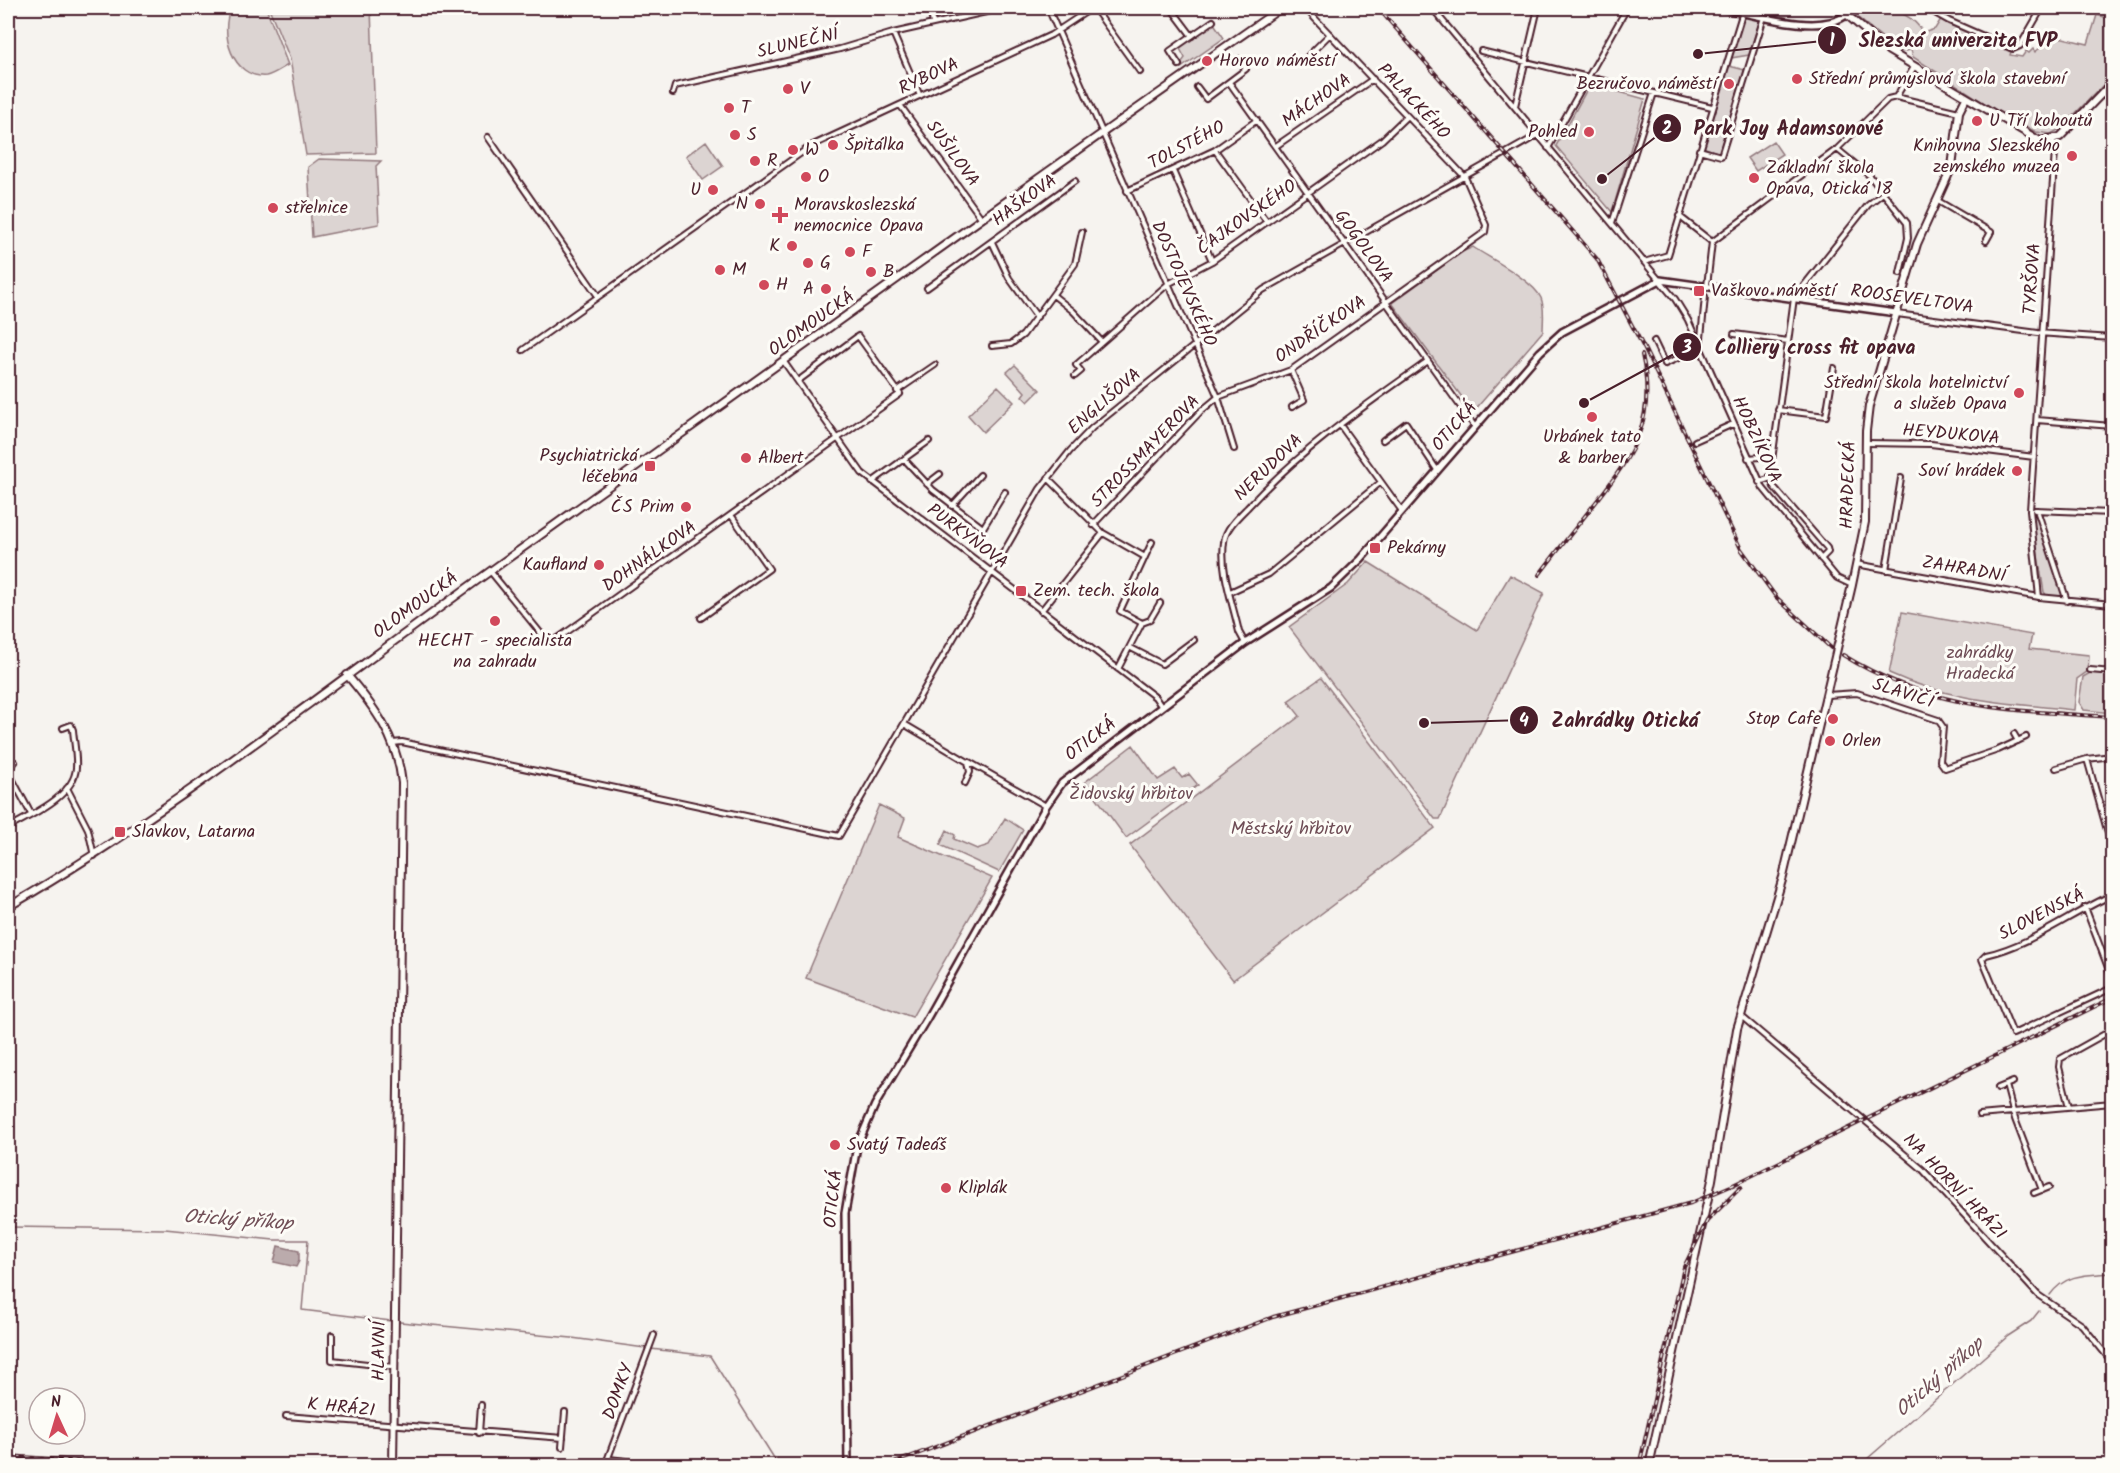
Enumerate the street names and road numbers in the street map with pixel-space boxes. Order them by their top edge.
street label: SLUNEČNÍ [754,20,844,67]
street label: RYBOVA [894,50,964,104]
street label: PALACKÉHO [1369,57,1457,147]
street label: MÁCHOVA [1276,66,1358,136]
street label: SUŠILOVA [918,114,986,194]
street label: TOLSTÉHO [1143,114,1231,178]
street label: HAŠKOVA [986,167,1064,235]
street label: ČAJKOVSKÉHO [1191,173,1303,263]
street label: GOGOLOVA [1326,204,1400,290]
street label: DOSTOJEVSKÉHO [1142,216,1224,352]
street label: TYRŠOVA [2016,242,2050,316]
street label: ROOSEVELTOVA [1849,277,1975,323]
street label: OLOMOUCKÁ [763,283,861,365]
street label: ONDŘÍČKOVA [1269,288,1373,371]
street label: ENGLIŠOVA [1061,361,1149,443]
street label: STROSSMAYEROVA [1084,389,1208,515]
street label: HOBZÍKOVA [1723,392,1789,489]
street label: OTICKÁ [1425,395,1485,459]
street label: HEYDUKOVA [1901,416,2001,454]
street label: NERUDOVA [1228,427,1310,509]
street label: HRADECKÁ [1833,440,1865,529]
street label: PURKYŇOVA [920,497,1014,577]
street label: DOHNÁLKOVA [597,514,703,600]
street label: ZAHRADNÍ [1920,548,2011,592]
street label: OLOMOUCKÁ [367,565,465,647]
street label: SLAVIČÍ [1868,670,1940,718]
street label: OTICKÁ [1059,711,1123,769]
street label: SLOVENSKÁ [1994,881,2090,949]
street label: NA HORNÍ HRÁZI [1895,1127,2013,1247]
street label: OTICKÁ [817,1168,851,1230]
street label: HLAVNÍ [365,1318,395,1381]
street label: DOMKY [595,1359,643,1424]
street label: K HRÁZI [306,1390,376,1426]

